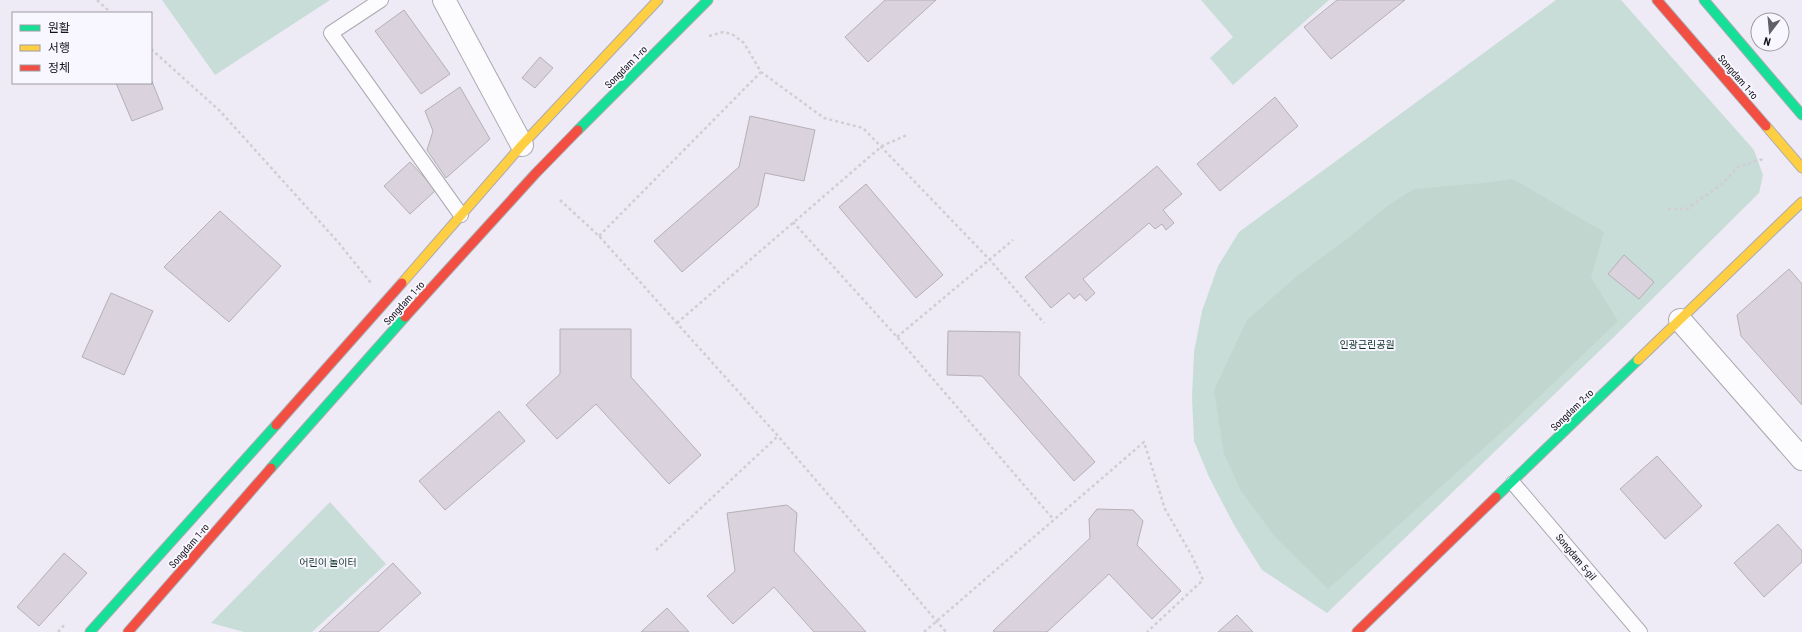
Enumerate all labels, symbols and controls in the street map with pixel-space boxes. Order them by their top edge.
legend [12,12,152,84]
north arrow [1750,12,1790,52]
text: 원활 [48,21,70,35]
text: N [1762,34,1772,48]
text: 서행 [48,41,70,55]
street label: Songdam 1-ro [603,44,649,90]
street label: Songdam 1-ro [1716,53,1760,101]
text: 정체 [48,61,70,75]
street label: Songdam 1-ro [382,279,426,327]
park label: 인광근린공원 [1339,339,1395,350]
street label: Songdam 2-ro [1548,387,1596,433]
street label: Songdam 1-ro [167,522,211,570]
street label: Songdam 5-gil [1554,532,1598,582]
park label: 어린이 놀이터 [299,557,357,568]

